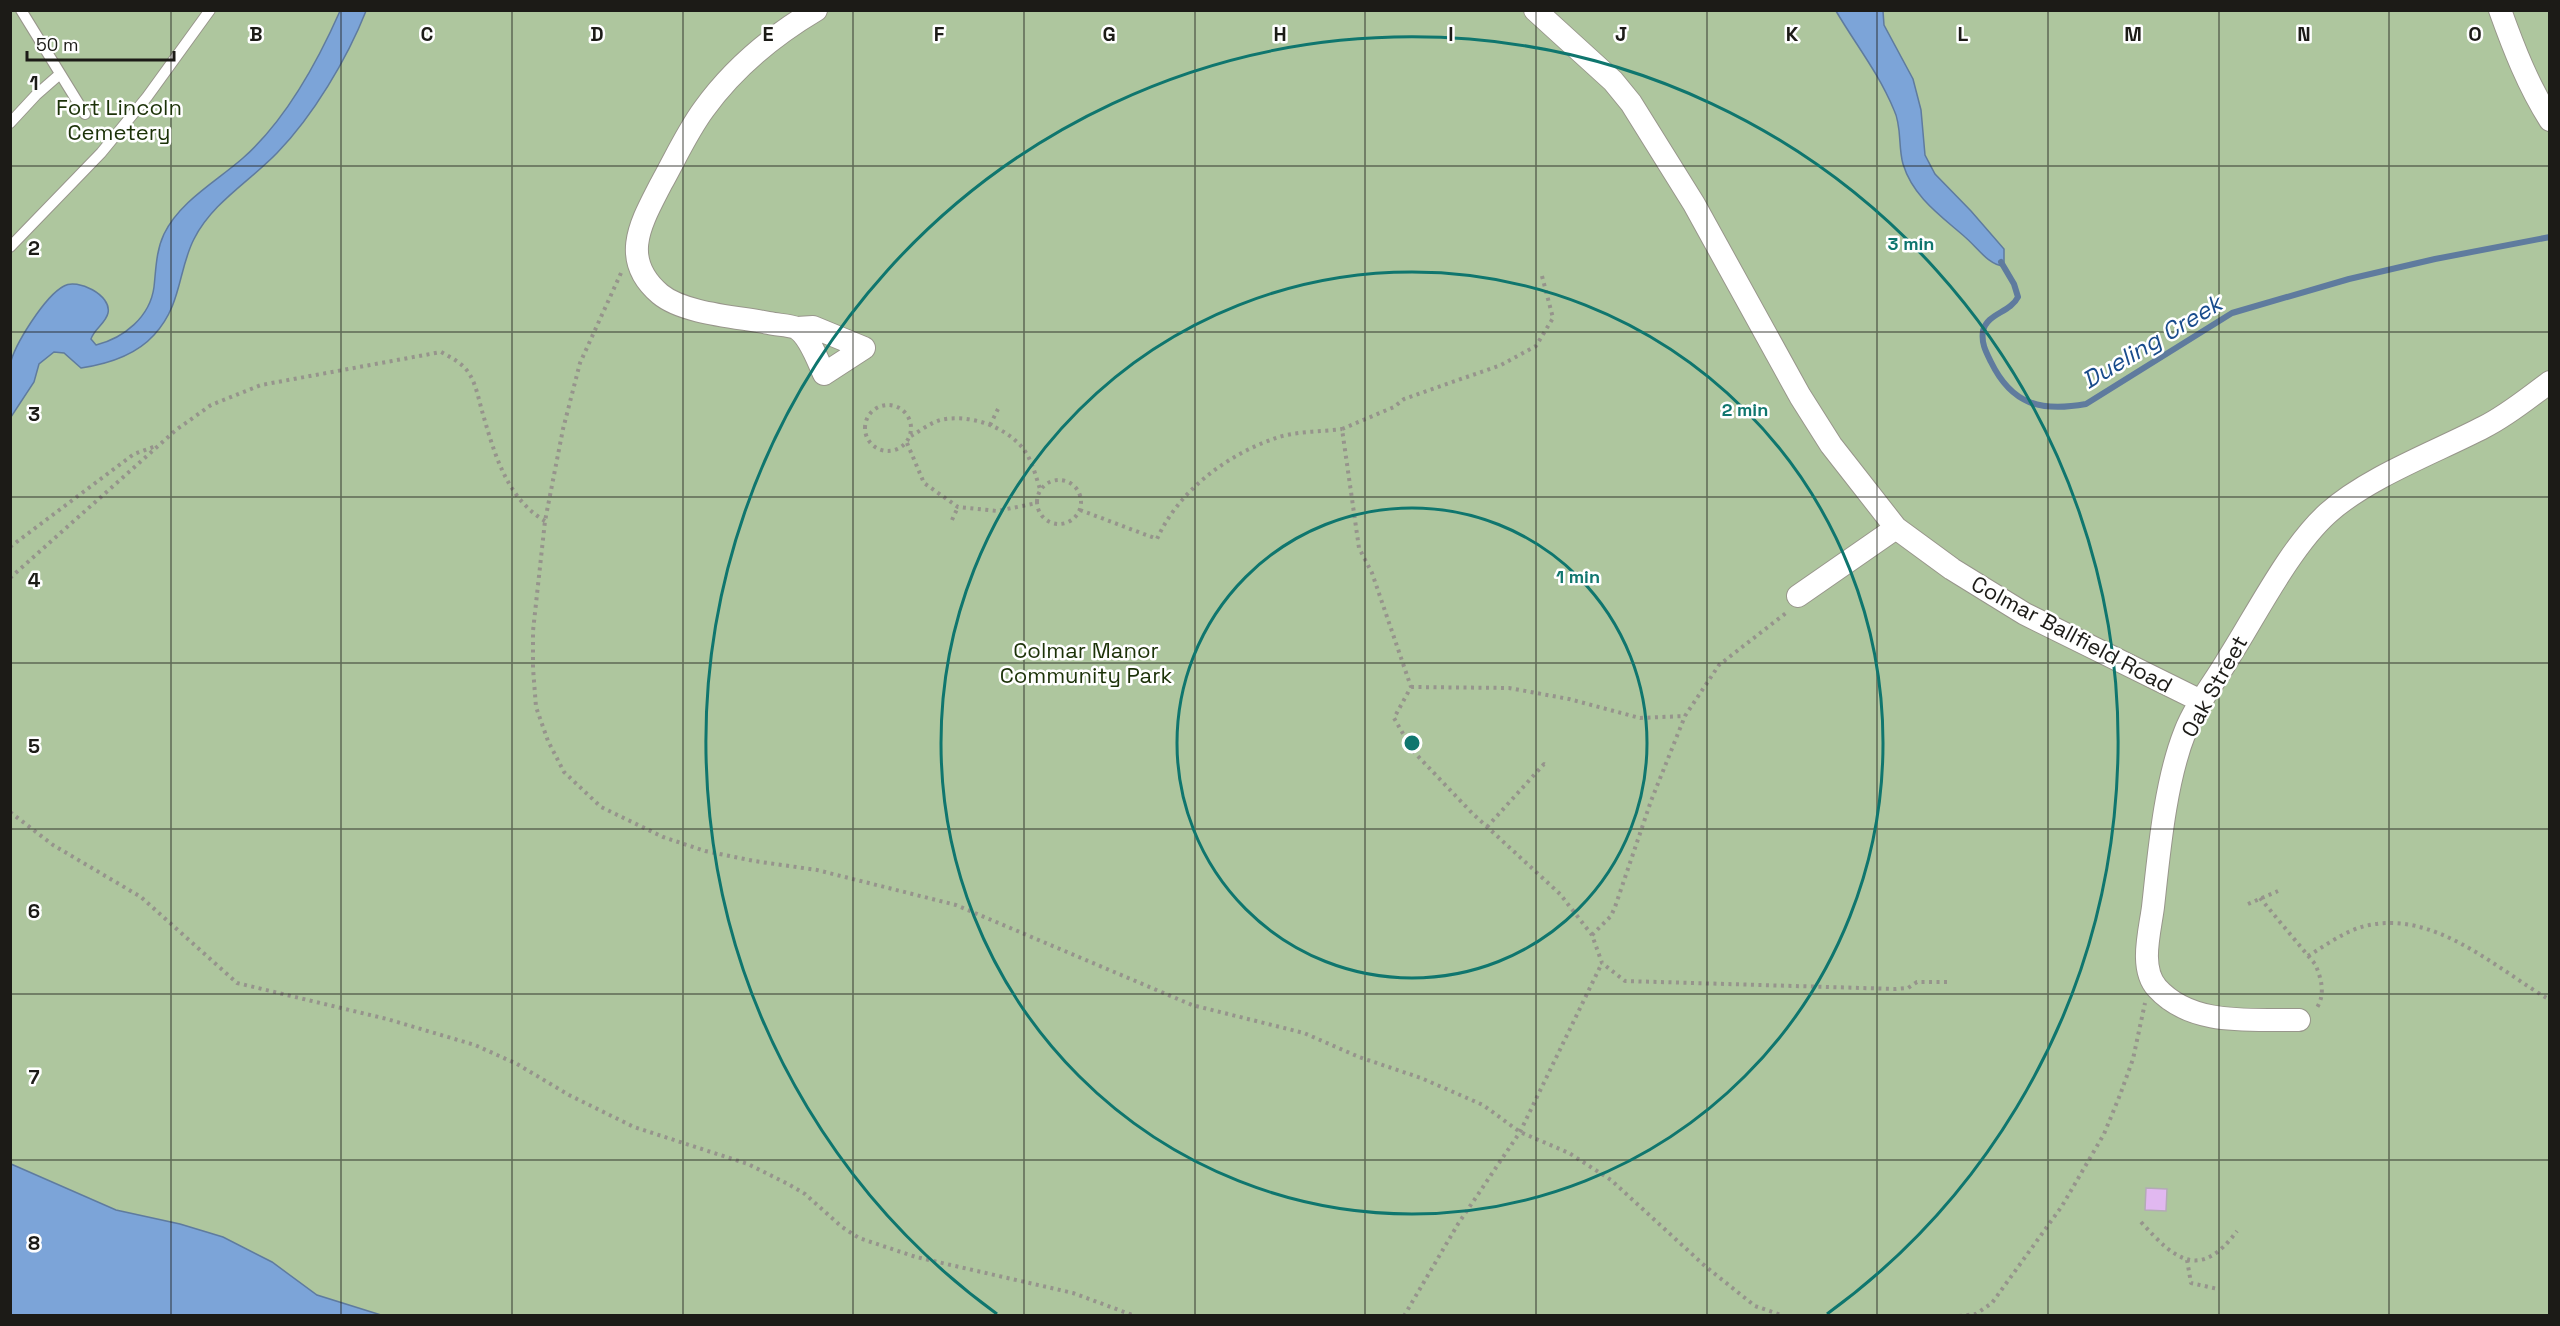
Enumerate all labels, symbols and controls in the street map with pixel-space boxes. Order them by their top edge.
text: B [249,21,263,47]
text: C [421,21,434,47]
text: D [590,21,604,47]
text: E [762,21,774,47]
text: F [934,21,945,47]
text: G [1102,21,1116,47]
text: H [1273,21,1287,47]
text: I [1448,21,1454,47]
text: J [1615,21,1627,47]
text: K [1786,21,1799,47]
text: L [1958,21,1969,47]
text: M [2124,21,2142,47]
text: N [2297,21,2311,47]
text: O [2468,21,2482,47]
scale bar [27,24,174,62]
text: 50 m [36,33,78,56]
text: 1 [29,70,39,96]
park label: Fort Lincoln Cemetery [56,93,182,146]
text: 3 min [1888,232,1934,255]
text: 2 [28,235,40,261]
water label: Dueling Creek [2076,286,2230,396]
text: 2 min [1722,398,1768,421]
text: 3 [28,401,40,427]
text: 1 min [1556,565,1600,588]
text: 4 [28,567,41,593]
street label: Colmar Ballfield Road [1967,569,2177,699]
street label: Oak Street [2175,630,2253,742]
park label: Colmar Manor Community Park [1000,636,1173,689]
text: 5 [28,733,40,759]
centre of rings [1402,733,1422,753]
text: 6 [28,898,40,924]
text: 7 [28,1064,40,1090]
text: 8 [28,1230,40,1256]

